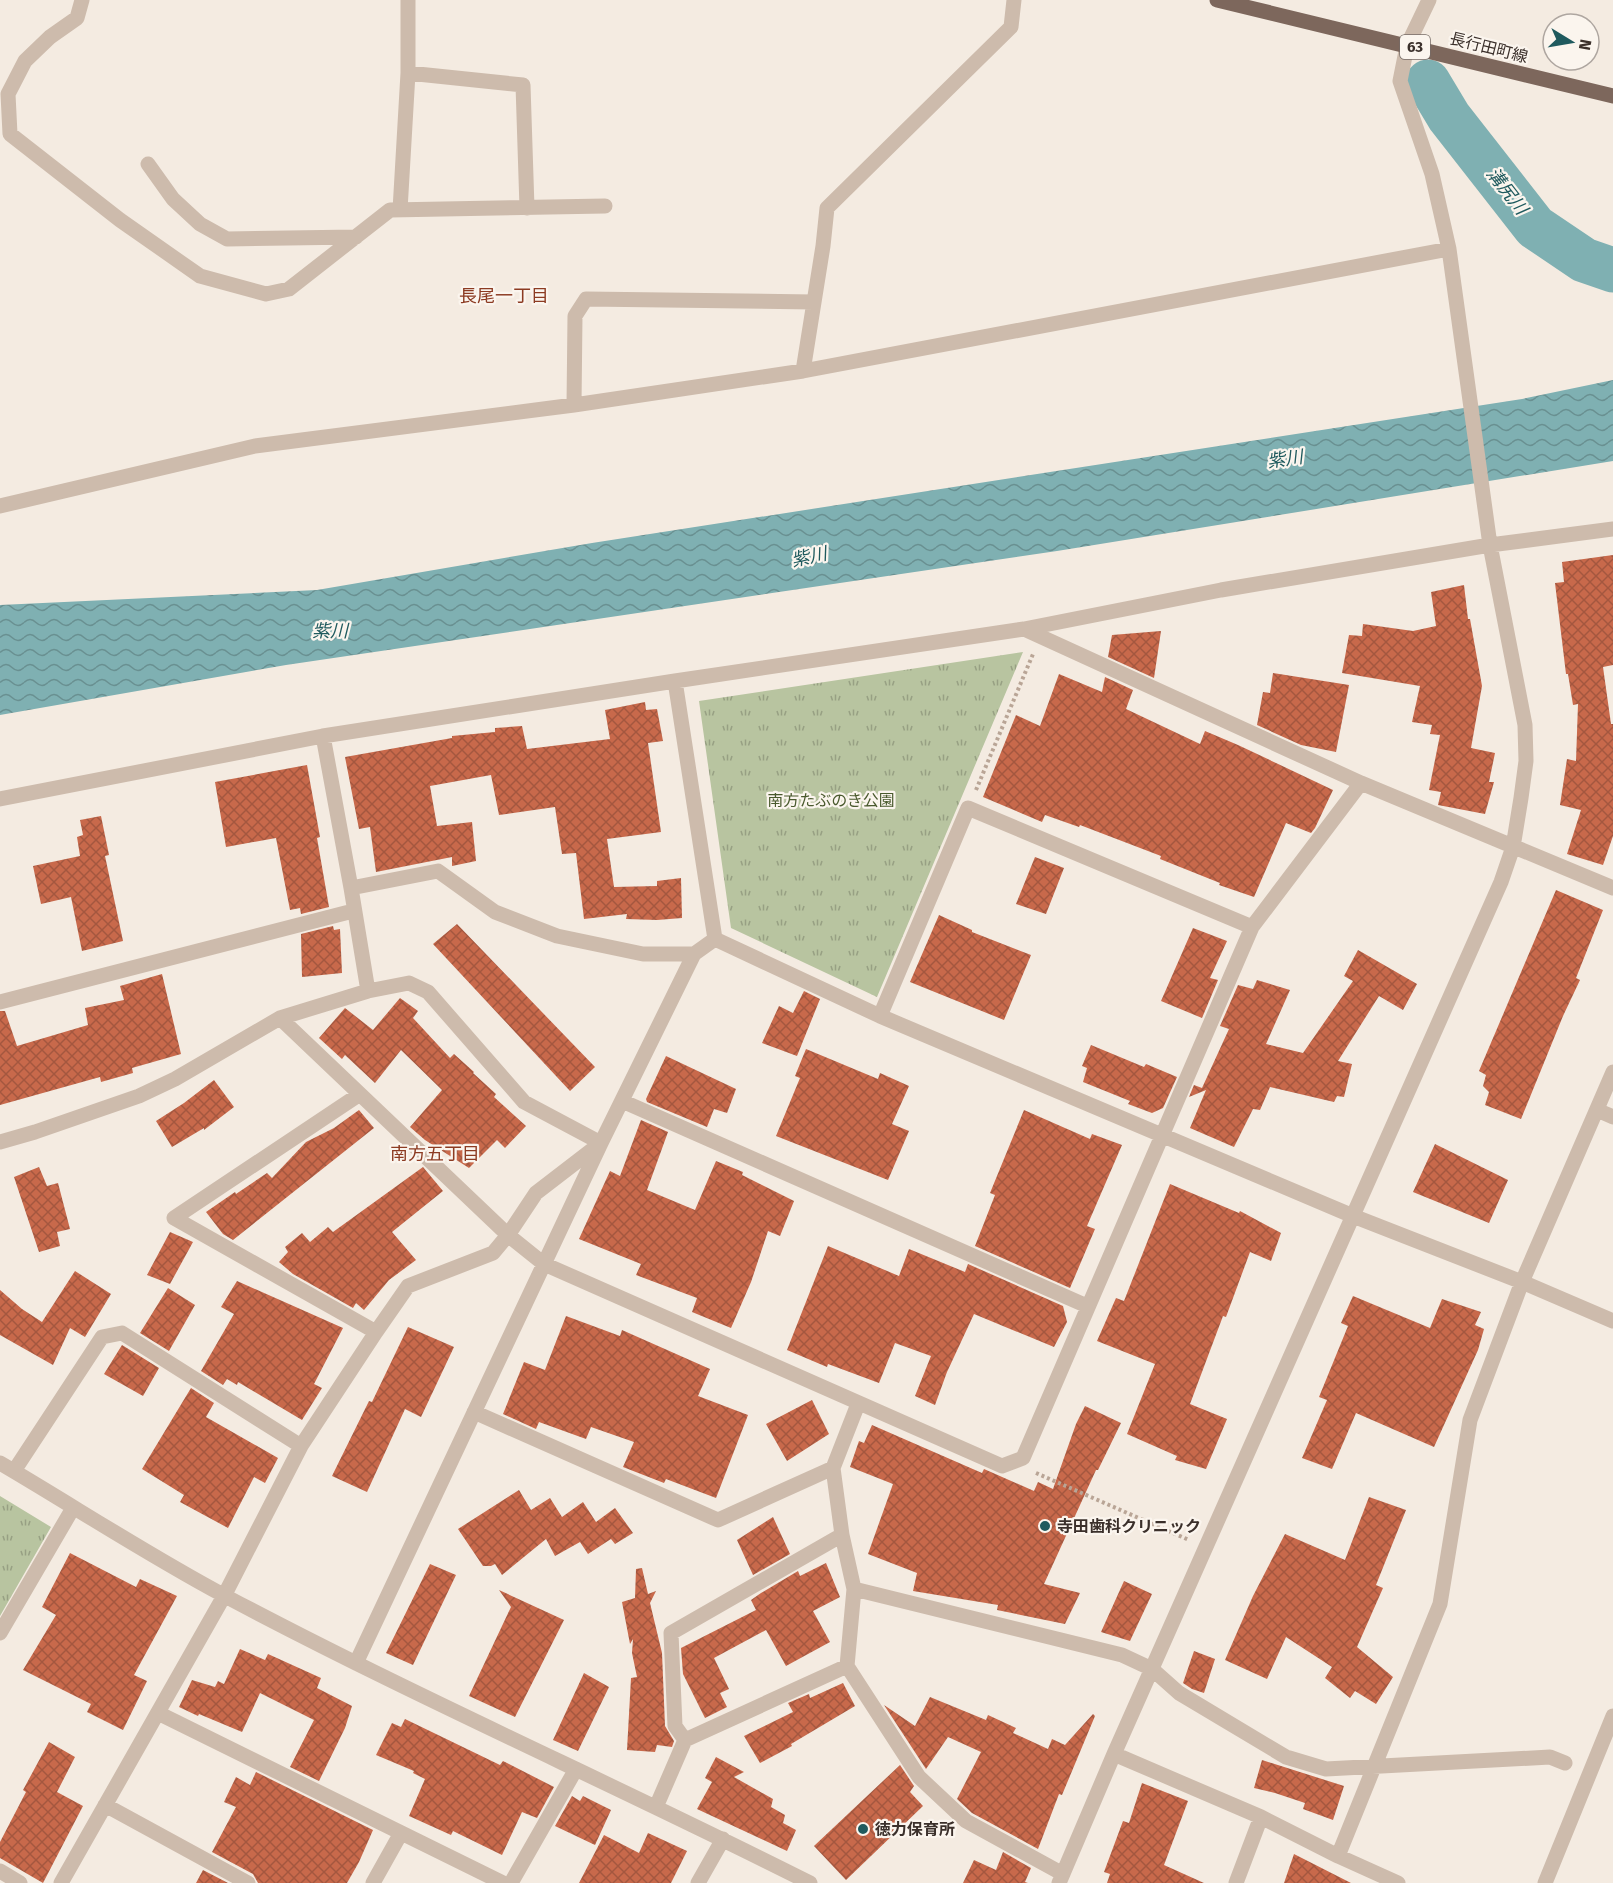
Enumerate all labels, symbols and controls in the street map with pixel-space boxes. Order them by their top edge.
north arrow [1541,12,1601,72]
street label: 長行田町線 [1448,29,1530,66]
road number: 63 [1400,35,1430,59]
text: N [1575,38,1596,52]
water label: 溝尻川 [1482,163,1534,221]
district label: 長尾一丁目 [459,285,549,307]
water label: 紫川 [1266,445,1306,472]
water label: 紫川 [789,542,831,572]
water label: 紫川 [312,620,350,642]
park label: 南方たぶのき公園 [767,791,895,810]
district label: 南方五丁目 [390,1143,480,1165]
place label: 寺田歯科クリニック [1057,1517,1201,1536]
marker: 寺田歯科クリニック [1038,1519,1052,1533]
place label: 徳力保育所 [875,1820,955,1839]
marker: 徳力保育所 [856,1822,870,1836]

